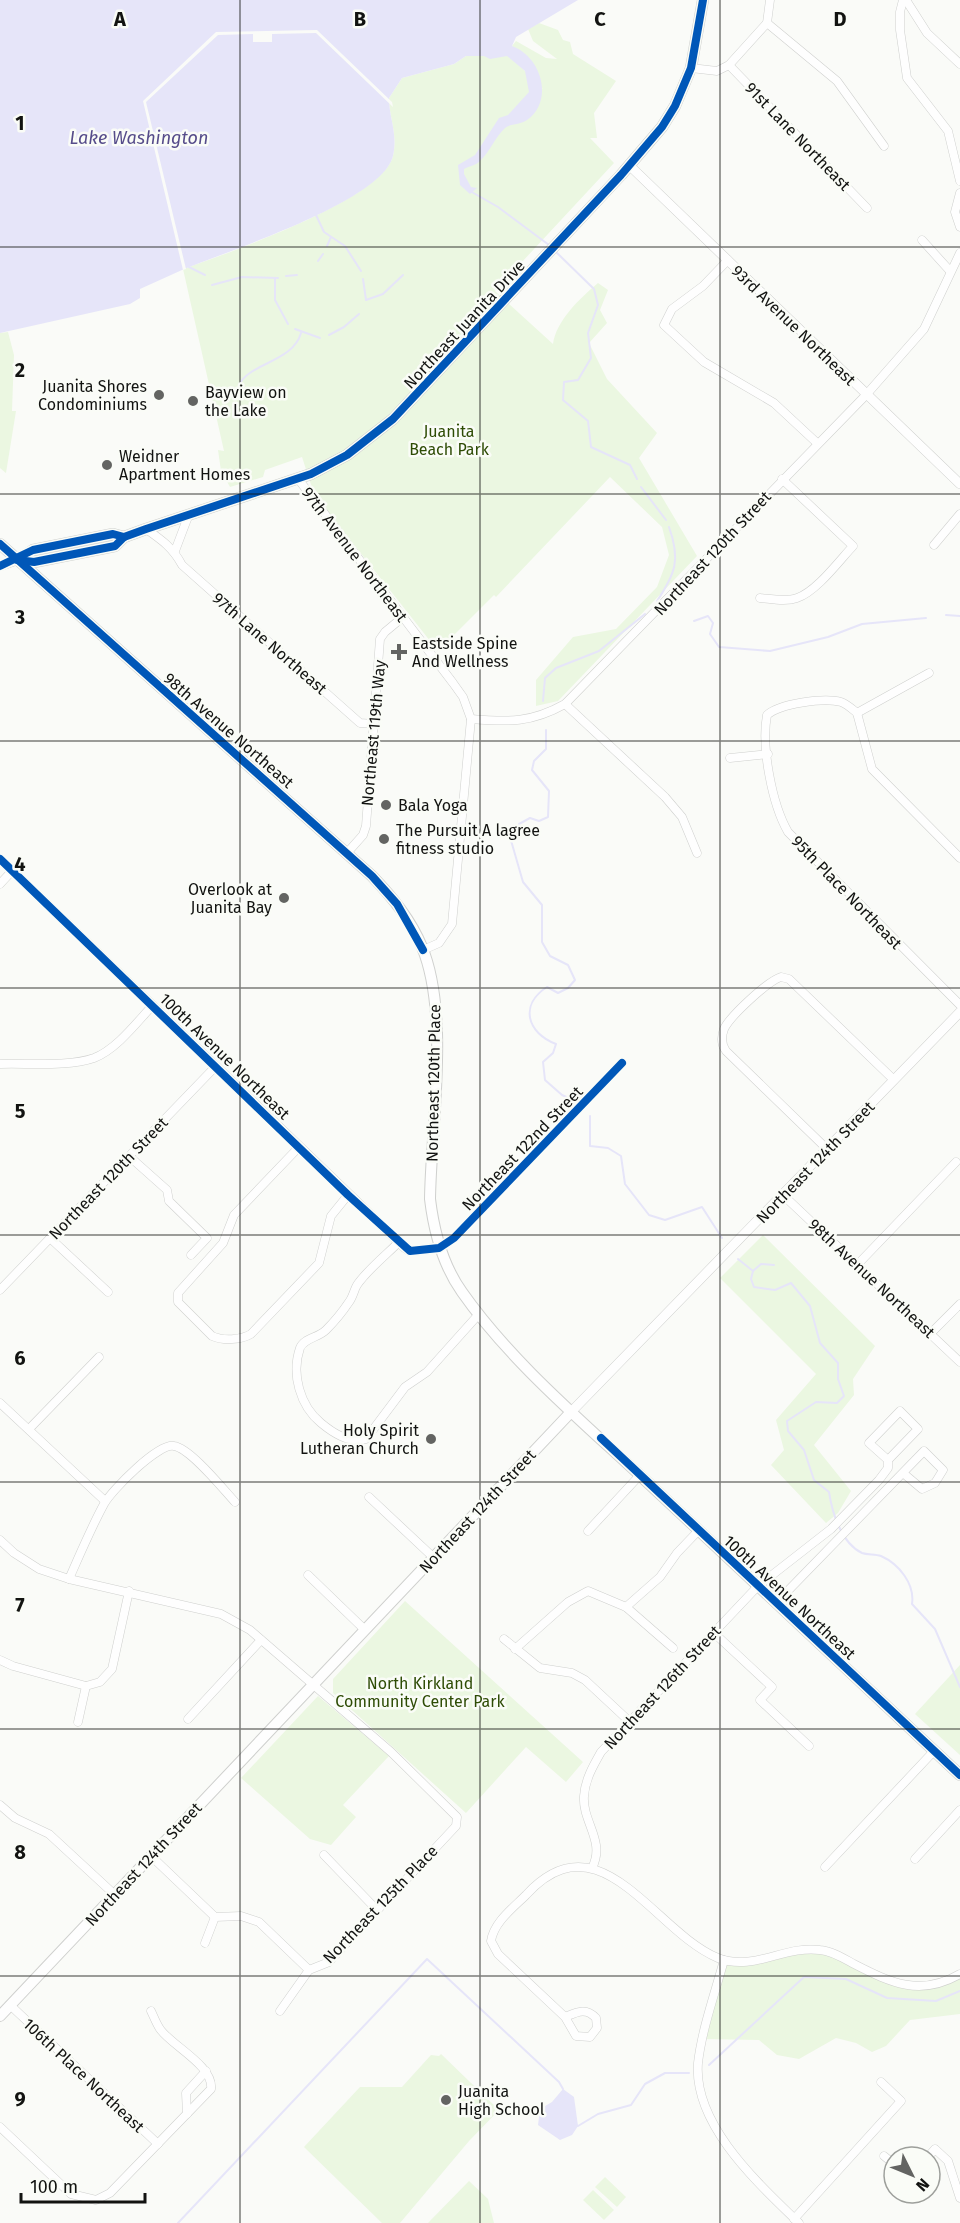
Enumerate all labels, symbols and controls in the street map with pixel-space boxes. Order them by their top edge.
text: A [113,7,127,31]
text: B [354,7,366,31]
text: C [594,7,606,31]
text: D [833,7,847,31]
street label: 91st Lane Northeast [741,78,854,195]
text: 1 [15,111,25,135]
water label: Lake Washington [70,127,208,149]
street label: Northeast Juanita Drive [400,256,529,393]
street label: 93rd Avenue Northeast [728,261,860,390]
text: 2 [15,358,25,382]
place label: Juanita Shores Condominiums [38,377,147,414]
place label: Bayview on the Lake [205,383,287,420]
marker: Juanita Shores Condominiums [152,388,166,402]
marker: Bayview on the Lake [186,394,200,408]
park label: Juanita Beach Park [409,422,490,459]
place label: Weidner Apartment Homes [119,447,250,484]
marker: Weidner Apartment Homes [100,458,114,472]
street label: 97th Avenue Northeast [298,483,412,626]
street label: Northeast 120th Street [650,487,775,619]
street label: 97th Lane Northeast [209,588,331,698]
text: 3 [14,605,25,629]
place label: Eastside Spine And Wellness [412,634,518,671]
marker: Eastside Spine And Wellness [390,643,408,661]
street label: Northeast 119th Way [358,659,389,807]
street label: 98th Avenue Northeast [160,669,298,792]
place label: Bala Yoga [398,796,468,815]
marker: Bala Yoga [379,798,393,812]
place label: The Pursuit A lagree fitness studio [396,821,540,858]
marker: The Pursuit A lagree fitness studio [377,832,391,846]
street label: 95th Place Northeast [788,832,906,953]
text: 4 [14,852,26,876]
place label: Overlook at Juanita Bay [188,880,272,917]
marker: Overlook at Juanita Bay [277,891,291,905]
street label: 100th Avenue Northeast [156,989,294,1124]
street label: Northeast 120th Place [423,1004,444,1162]
street label: Northeast 122nd Street [458,1082,587,1214]
street label: Northeast 124th Street [752,1097,879,1227]
text: 5 [15,1099,26,1123]
street label: Northeast 120th Street [45,1113,172,1243]
street label: 98th Avenue Northeast [805,1215,939,1342]
text: 6 [14,1346,26,1370]
place label: Holy Spirit Lutheran Church [300,1421,419,1458]
marker: Holy Spirit Lutheran Church [424,1432,438,1446]
street label: Northeast 124th Street [415,1445,540,1577]
street label: 100th Avenue Northeast [720,1531,860,1664]
text: 7 [15,1593,25,1617]
street label: Northeast 126th Street [600,1621,725,1753]
park label: North Kirkland Community Center Park [335,1674,505,1711]
street label: Northeast 124th Street [81,1798,206,1930]
text: 8 [14,1840,26,1864]
street label: Northeast 125th Place [319,1841,442,1967]
street label: 106th Place Northeast [19,2014,148,2137]
place label: Juanita High School [458,2082,545,2119]
text: 9 [14,2087,26,2111]
marker: Juanita High School [439,2093,453,2107]
north arrow [882,2145,942,2205]
scale bar [21,2166,146,2204]
text: N [912,2175,933,2195]
text: 100 m [30,2176,78,2198]

